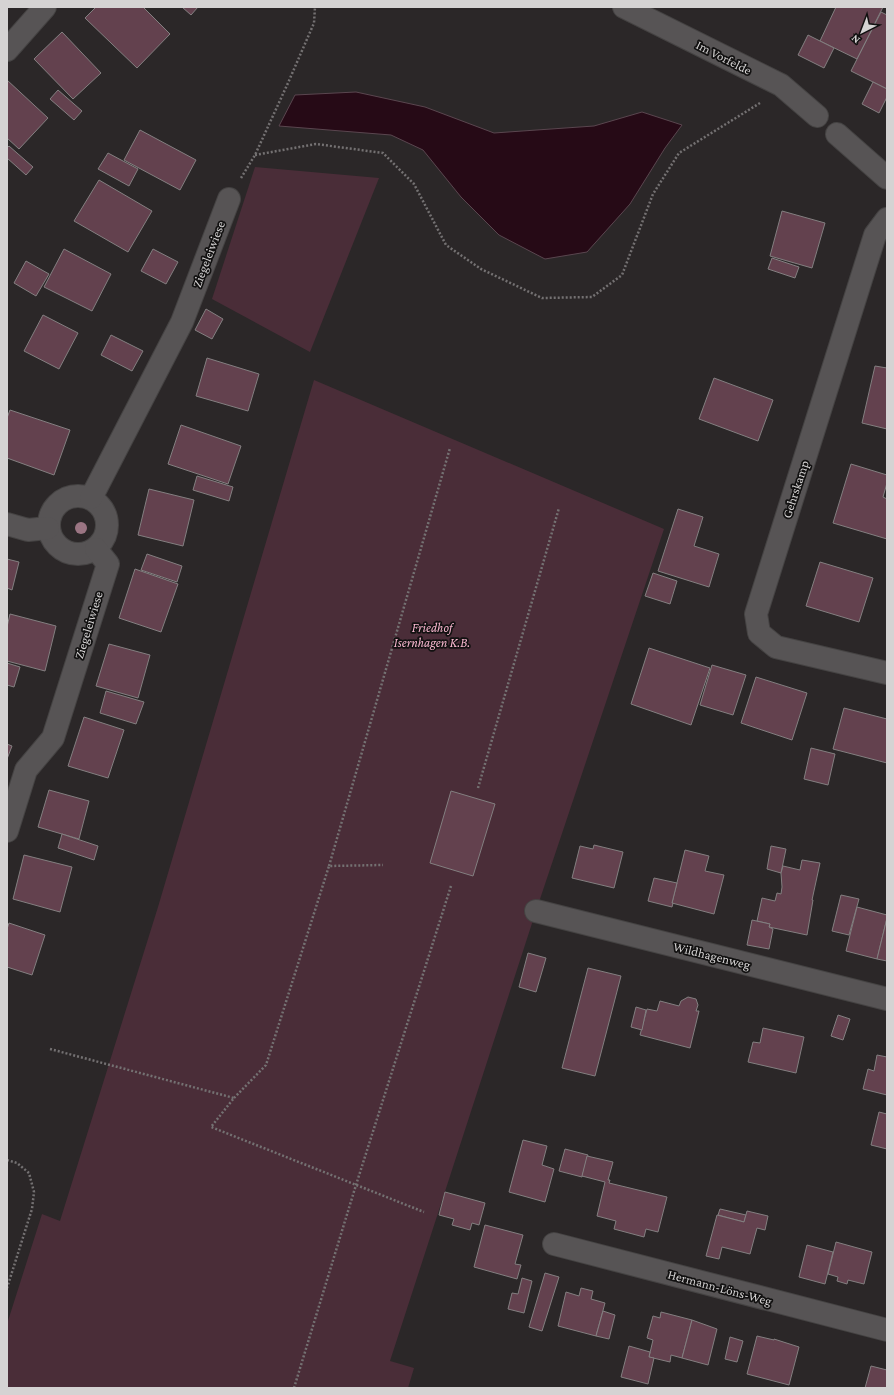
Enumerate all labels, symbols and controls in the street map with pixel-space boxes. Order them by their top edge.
north arrow [842,12,882,52]
text: N [848,32,862,46]
street label: Im Vorfelde [694,37,754,78]
street label: Ziegeleiwiese [189,219,228,289]
street label: Gehrskamp [779,458,812,520]
street label: Ziegeleiwiese [71,589,106,661]
park label: Friedhof Isernhagen K.B. [394,620,470,650]
street label: Wildhagenweg [672,939,753,972]
street label: Hermann-Löns-Weg [666,1266,774,1309]

